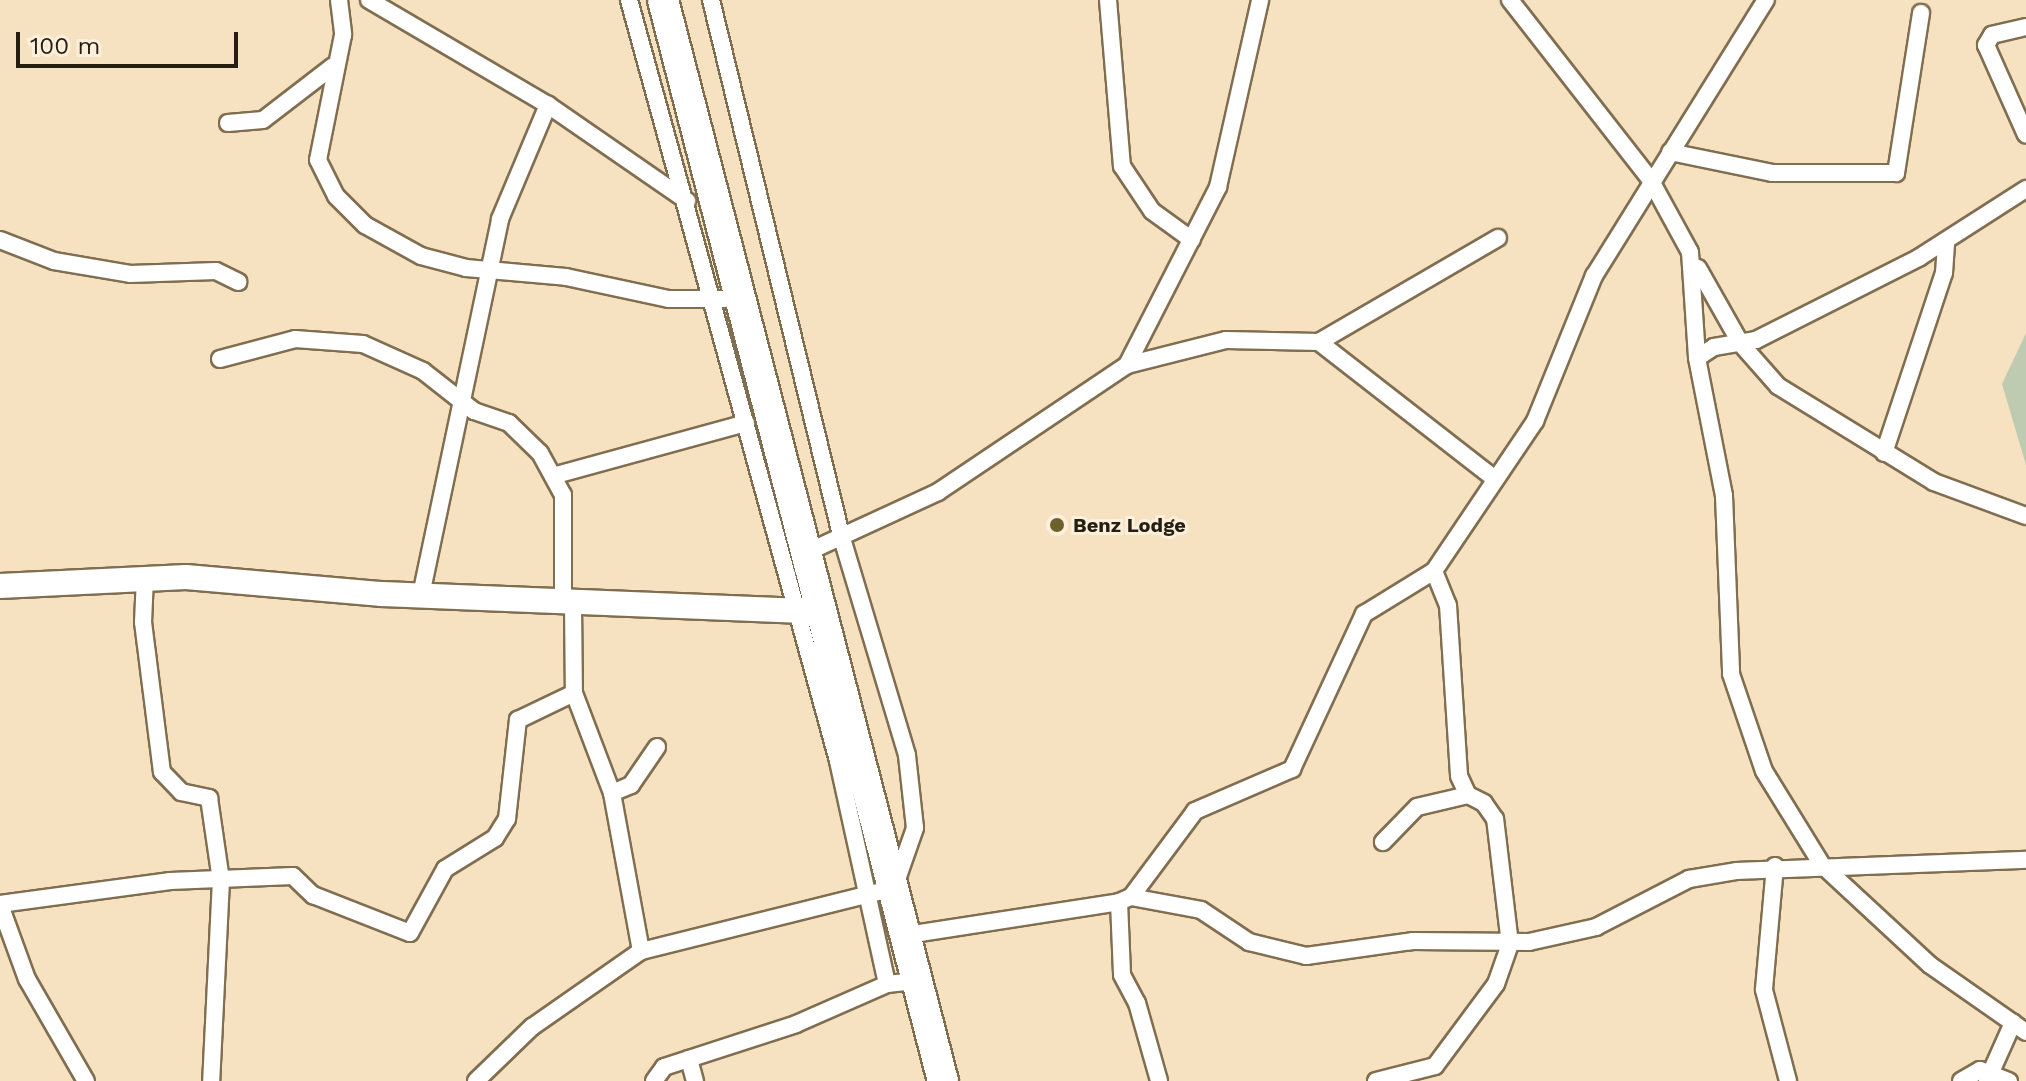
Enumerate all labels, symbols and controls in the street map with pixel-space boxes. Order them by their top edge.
scale bar [20,16,242,66]
text: 100 m [30,32,100,60]
place label: Benz Lodge [1073,513,1186,537]
marker: Benz Lodge [1048,516,1066,534]

